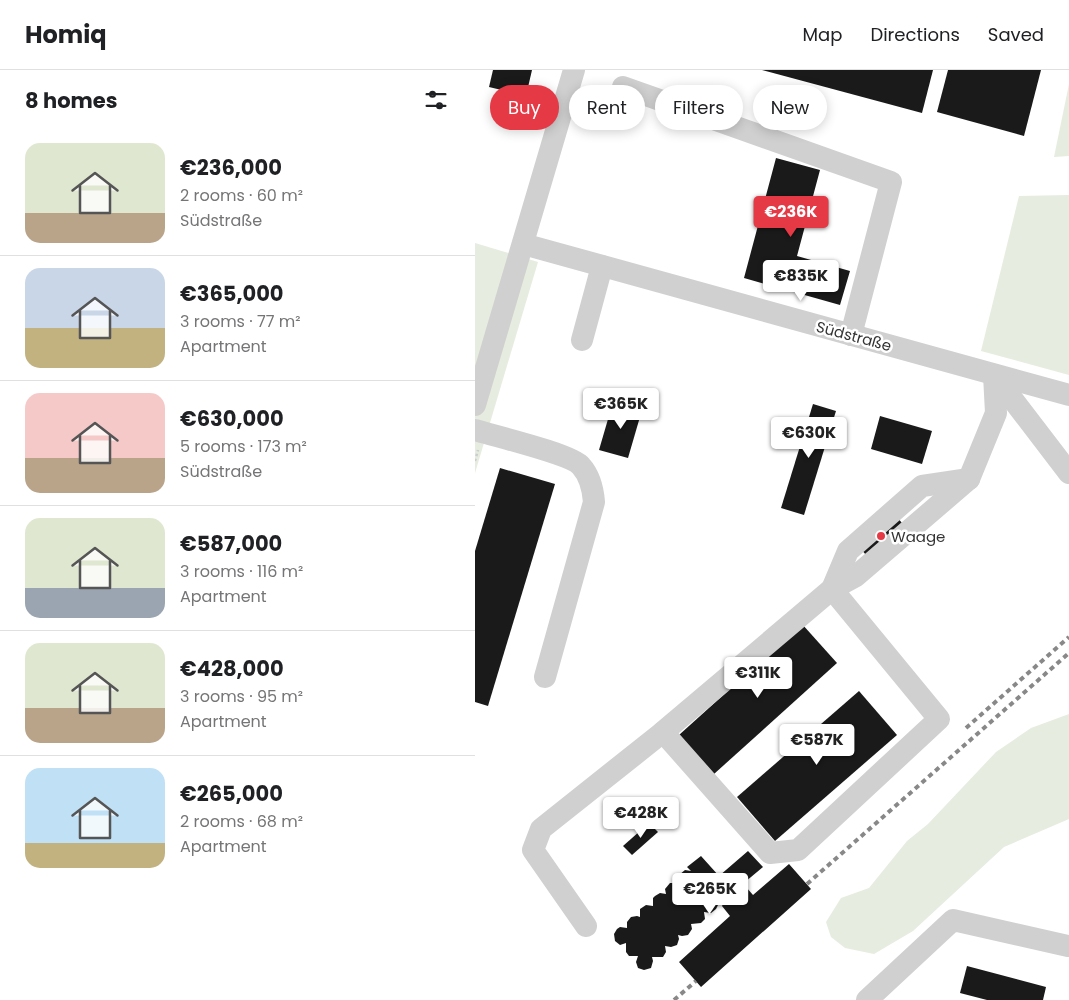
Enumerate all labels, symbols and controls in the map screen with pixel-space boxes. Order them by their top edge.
text: Homiq [25,18,107,51]
text: Map [803,22,842,47]
text: Directions [870,22,960,47]
text: Saved [988,22,1044,47]
chip: Buy [490,85,559,130]
chip: Rent [569,85,645,130]
chip: Filters [655,85,743,130]
chip: New [753,85,827,130]
text: 8 homes [25,86,117,115]
icon: filters [422,86,450,114]
text: €236,000 [180,153,282,182]
icon: home [65,163,125,223]
text: 2 rooms · 60 m² [180,184,303,207]
pin: €236K [756,196,826,238]
text: €236K [765,200,817,223]
text: Südstraße [180,209,262,232]
pin: €835K [766,260,836,302]
text: €835K [774,264,828,287]
text: €365,000 [180,279,284,308]
icon: home [65,288,125,348]
text: 3 rooms · 77 m² [180,310,300,333]
street label: Südstraße [814,316,894,356]
text: Apartment [180,335,267,358]
pin: €365K [586,388,656,430]
text: €365K [594,392,648,415]
text: €630,000 [180,404,284,433]
icon: home [65,413,125,473]
pin: €630K [774,416,844,459]
text: €630K [782,421,836,444]
text: 5 rooms · 173 m² [180,435,307,458]
text: Südstraße [180,460,262,483]
place label: Waage [891,526,945,547]
text: €587,000 [180,529,282,558]
marker: Waage [875,530,887,542]
icon: home [65,538,125,598]
text: 3 rooms · 116 m² [180,560,303,583]
text: Apartment [180,585,267,608]
text: €428,000 [180,654,284,683]
pin: €311K [723,656,793,699]
text: €311K [735,661,781,684]
icon: home [65,663,125,723]
text: 3 rooms · 95 m² [180,685,303,708]
text: Apartment [180,710,267,733]
pin: €587K [782,724,852,766]
text: €587K [790,728,844,751]
text: €265,000 [180,779,283,808]
icon: home [65,788,125,848]
pin: €428K [606,796,676,839]
text: €428K [614,801,668,824]
text: 2 rooms · 68 m² [180,810,303,833]
text: Apartment [180,835,267,858]
pin: €265K [675,872,745,915]
text: €265K [683,877,737,900]

